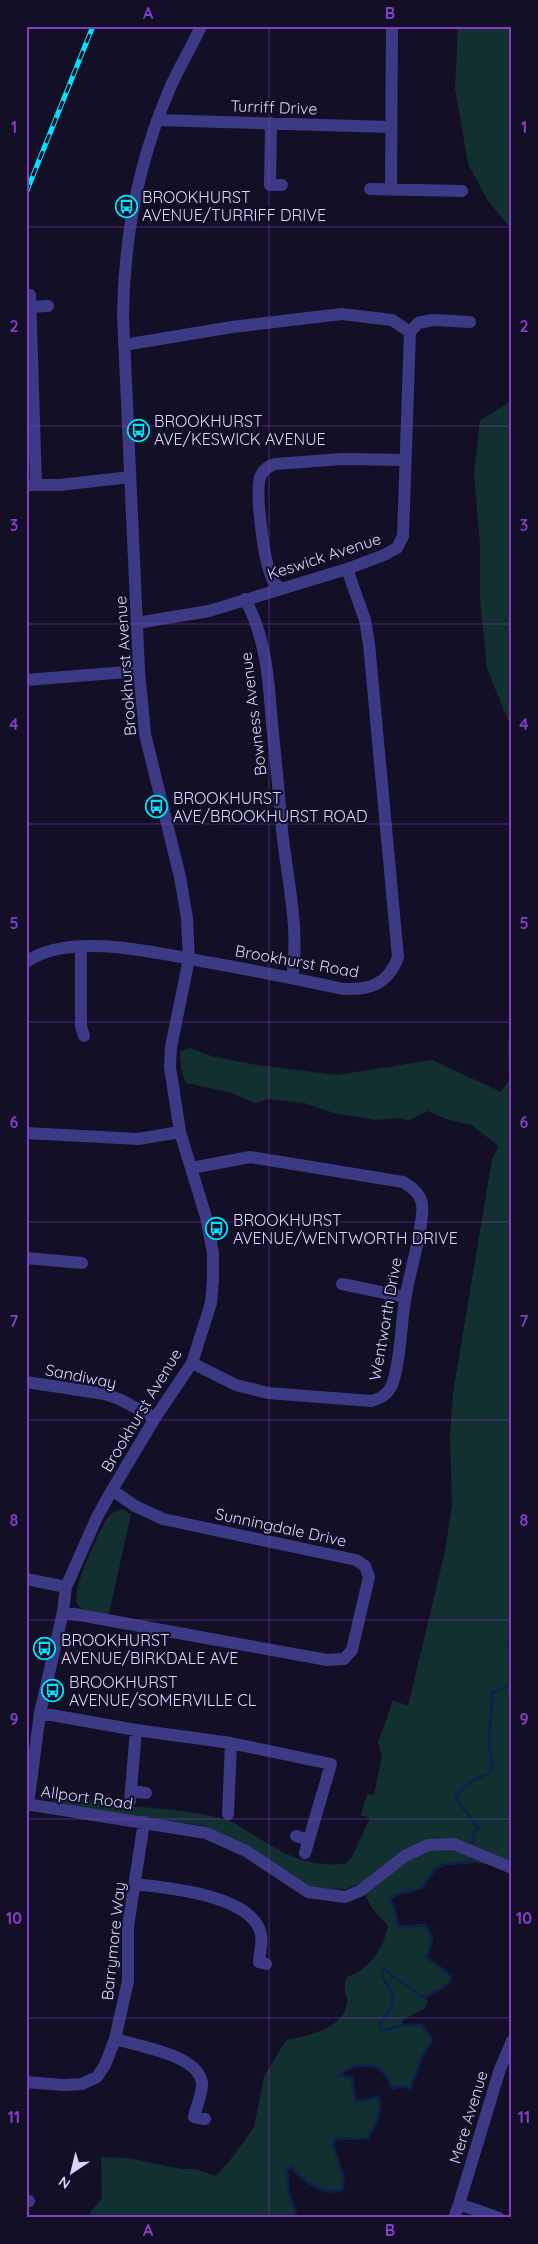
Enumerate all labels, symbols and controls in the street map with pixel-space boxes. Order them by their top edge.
text: A [143,3,154,23]
text: B [385,3,395,23]
street label: Turriff Drive [230,95,318,119]
text: 1 [11,117,17,137]
text: 1 [521,117,527,137]
place label: BROOKHURST AVENUE/TURRIFF DRIVE [142,187,326,225]
bus stop icon: BROOKHURST AVENUE/TURRIFF DRIVE [114,194,138,218]
text: 2 [9,316,19,336]
text: 2 [519,316,529,336]
place label: BROOKHURST AVE/KESWICK AVENUE [154,411,326,449]
bus stop icon: BROOKHURST AVE/KESWICK AVENUE [126,418,150,442]
text: 3 [10,515,18,535]
text: 3 [520,515,528,535]
street label: Keswick Avenue [265,528,383,584]
street label: Brookhurst Avenue [110,595,140,737]
street label: Bowness Avenue [235,651,271,777]
text: 4 [9,714,19,734]
text: 4 [519,714,529,734]
place label: BROOKHURST AVE/BROOKHURST ROAD [173,788,368,826]
bus stop icon: BROOKHURST AVE/BROOKHURST ROAD [145,795,169,819]
text: 5 [9,913,19,933]
text: 5 [519,913,529,933]
street label: Brookhurst Road [234,940,360,982]
text: 6 [10,1112,19,1132]
text: 6 [520,1112,529,1132]
place label: BROOKHURST AVENUE/WENTWORTH DRIVE [233,1210,458,1248]
bus stop icon: BROOKHURST AVENUE/WENTWORTH DRIVE [205,1217,229,1241]
street label: Wentworth Drive [364,1256,406,1382]
text: 7 [10,1311,19,1331]
text: 7 [520,1311,529,1331]
street label: Brookhurst Avenue [96,1345,186,1475]
street label: Sandiway [44,1359,118,1393]
street label: Sunningdale Drive [213,1503,349,1551]
text: 8 [10,1510,19,1530]
text: 8 [520,1510,529,1530]
place label: BROOKHURST AVENUE/BIRKDALE AVE [61,1630,238,1668]
bus stop icon: BROOKHURST AVENUE/BIRKDALE AVE [33,1637,57,1661]
place label: BROOKHURST AVENUE/SOMERVILLE CL [69,1672,257,1710]
bus stop icon: BROOKHURST AVENUE/SOMERVILLE CL [41,1679,65,1703]
text: 9 [9,1709,19,1729]
text: 9 [519,1709,529,1729]
street label: Allport Road [40,1781,134,1813]
street label: Barrymore Way [97,1881,129,2001]
text: 10 [6,1908,22,1928]
text: 10 [516,1908,532,1928]
street label: Mere Avenue [444,2068,492,2166]
text: 11 [8,2107,20,2127]
text: 11 [518,2107,530,2127]
north arrow [48,2146,98,2196]
text: N [55,2172,74,2193]
text: A [143,2220,154,2240]
text: B [385,2220,395,2240]

